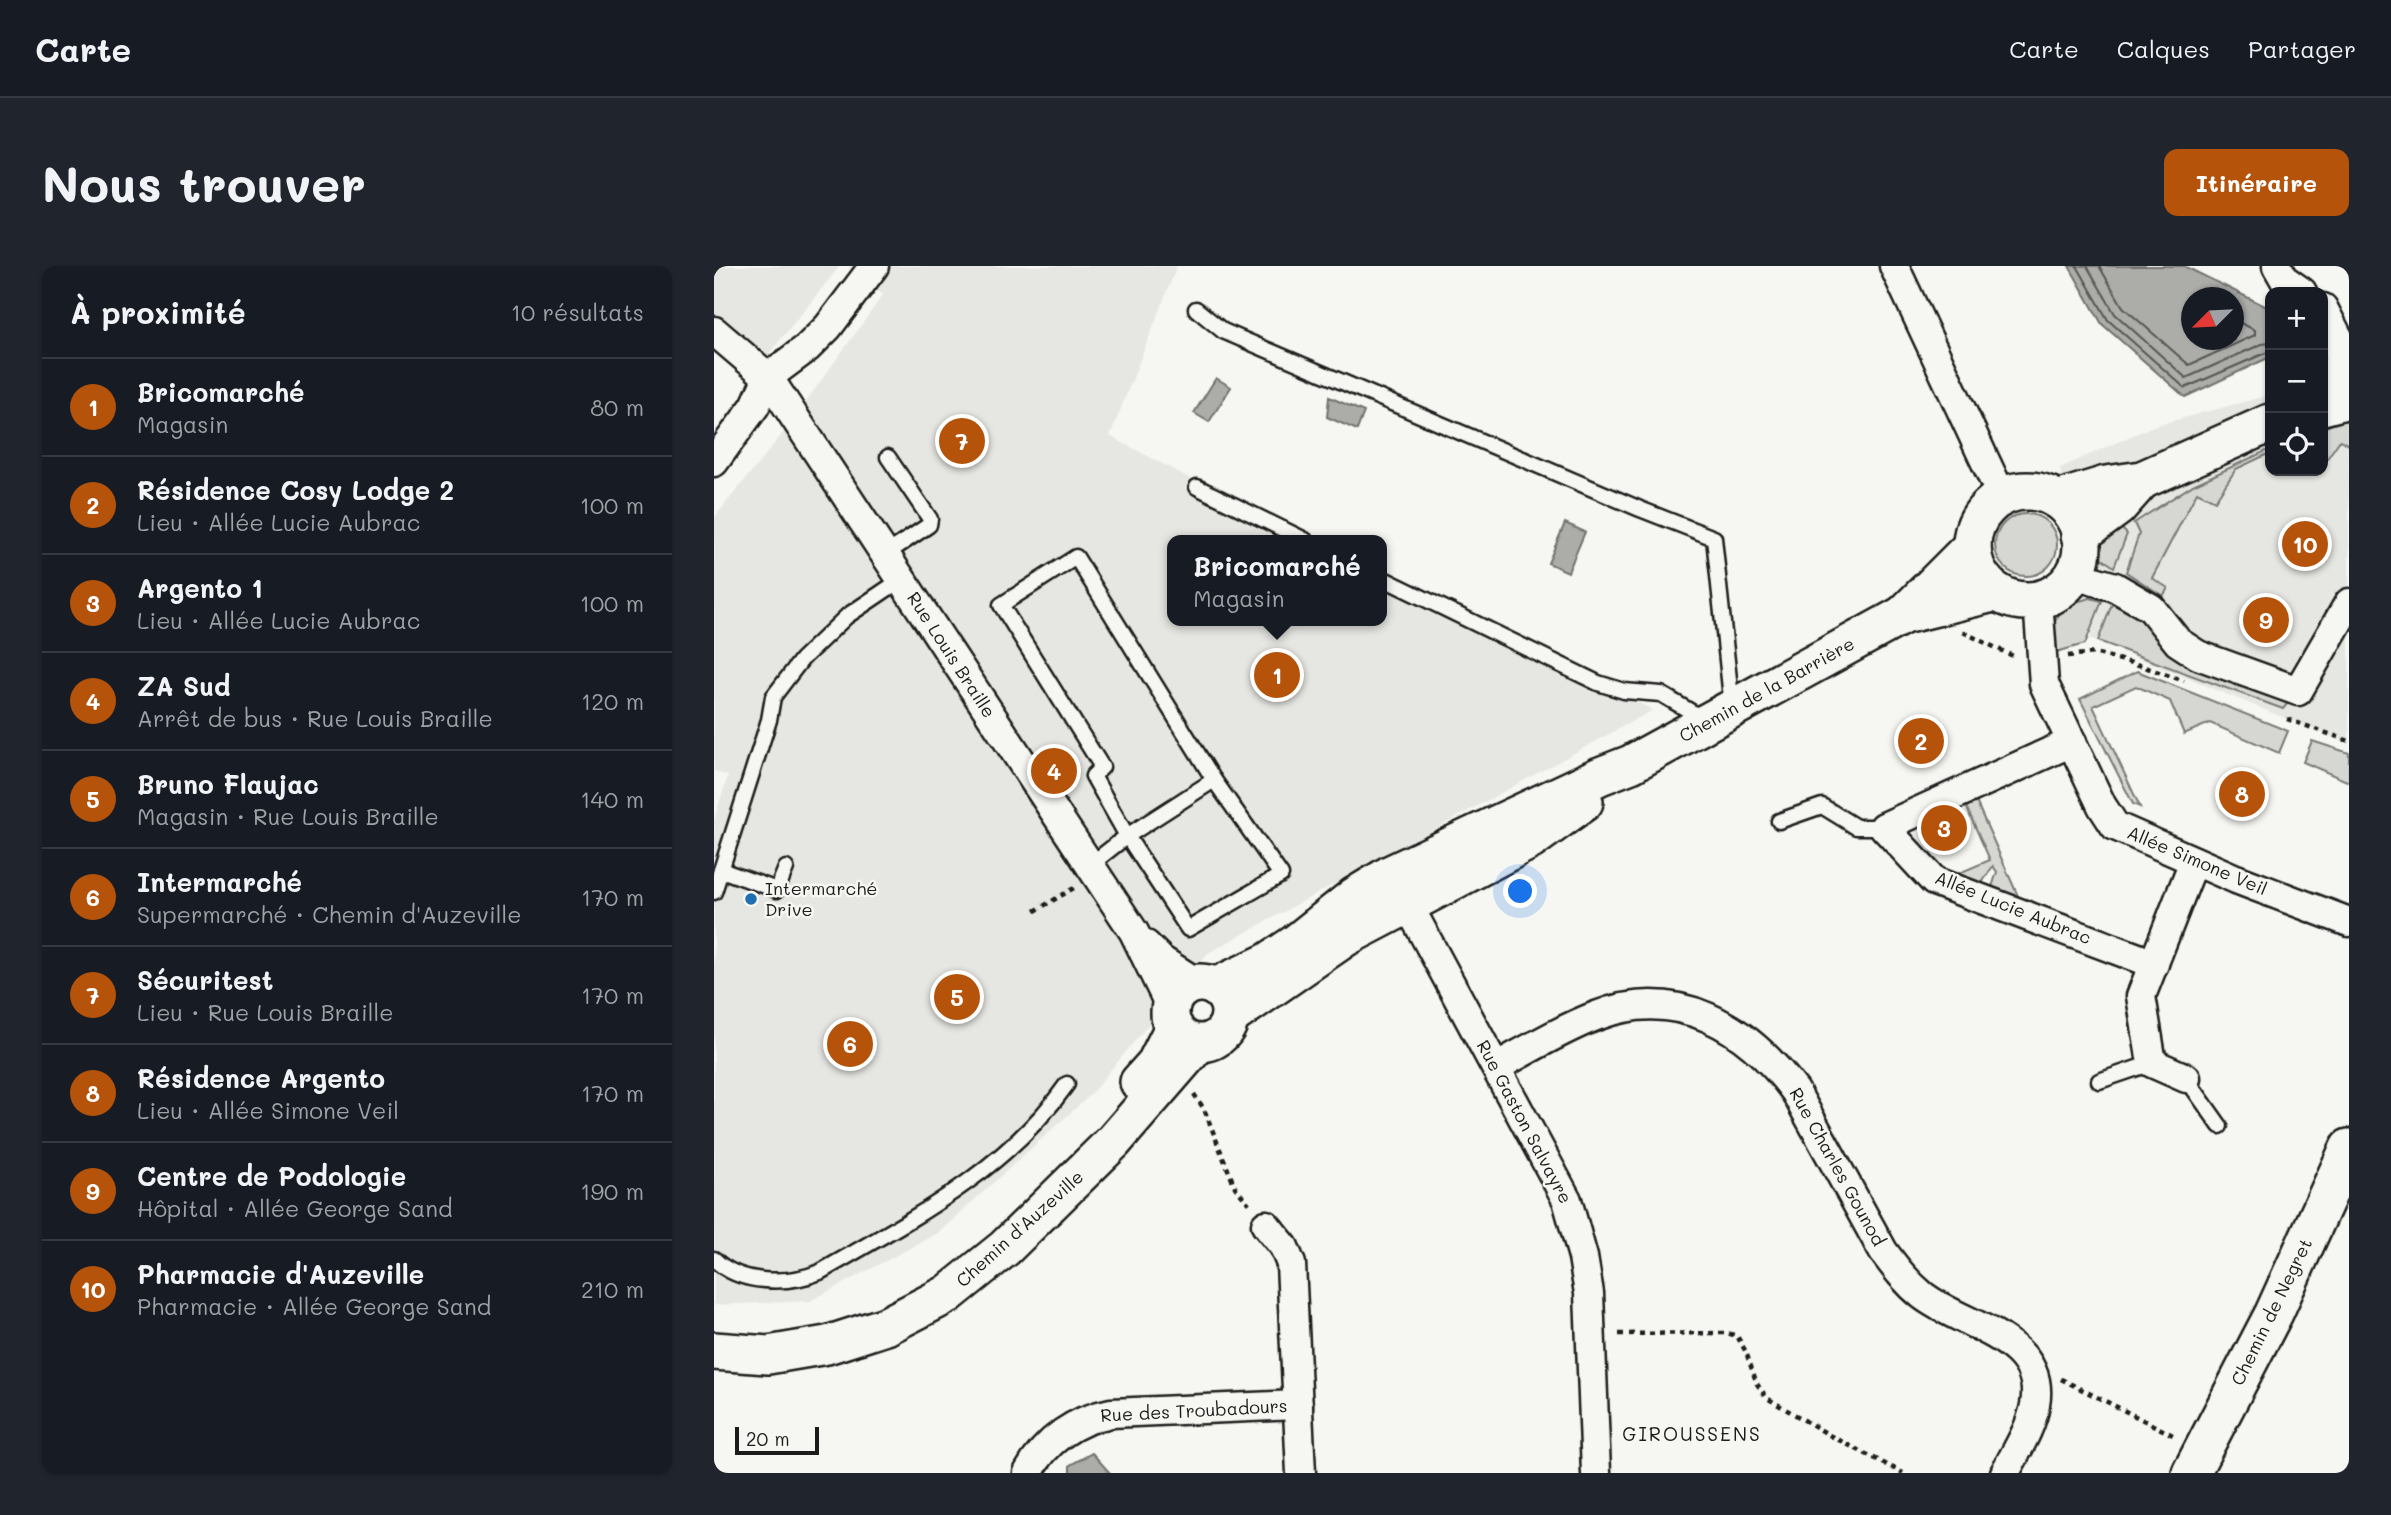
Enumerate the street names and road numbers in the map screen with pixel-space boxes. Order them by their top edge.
street label: Rue Louis Braille [902,587,1001,722]
street label: Chemin de la Barrière [1675,631,1858,747]
street label: Allée Simone Veil [2124,820,2271,900]
street label: Allée Lucie Aubrac [1932,865,2095,949]
street label: Rue Gaston Salvayre [1472,1036,1578,1208]
street label: Rue Charles Gounod [1784,1083,1891,1250]
street label: Chemin d'Auzeville [950,1165,1088,1292]
street label: Chemin de Negret [2225,1234,2317,1389]
street label: Rue des Troubadours [1100,1393,1288,1427]

